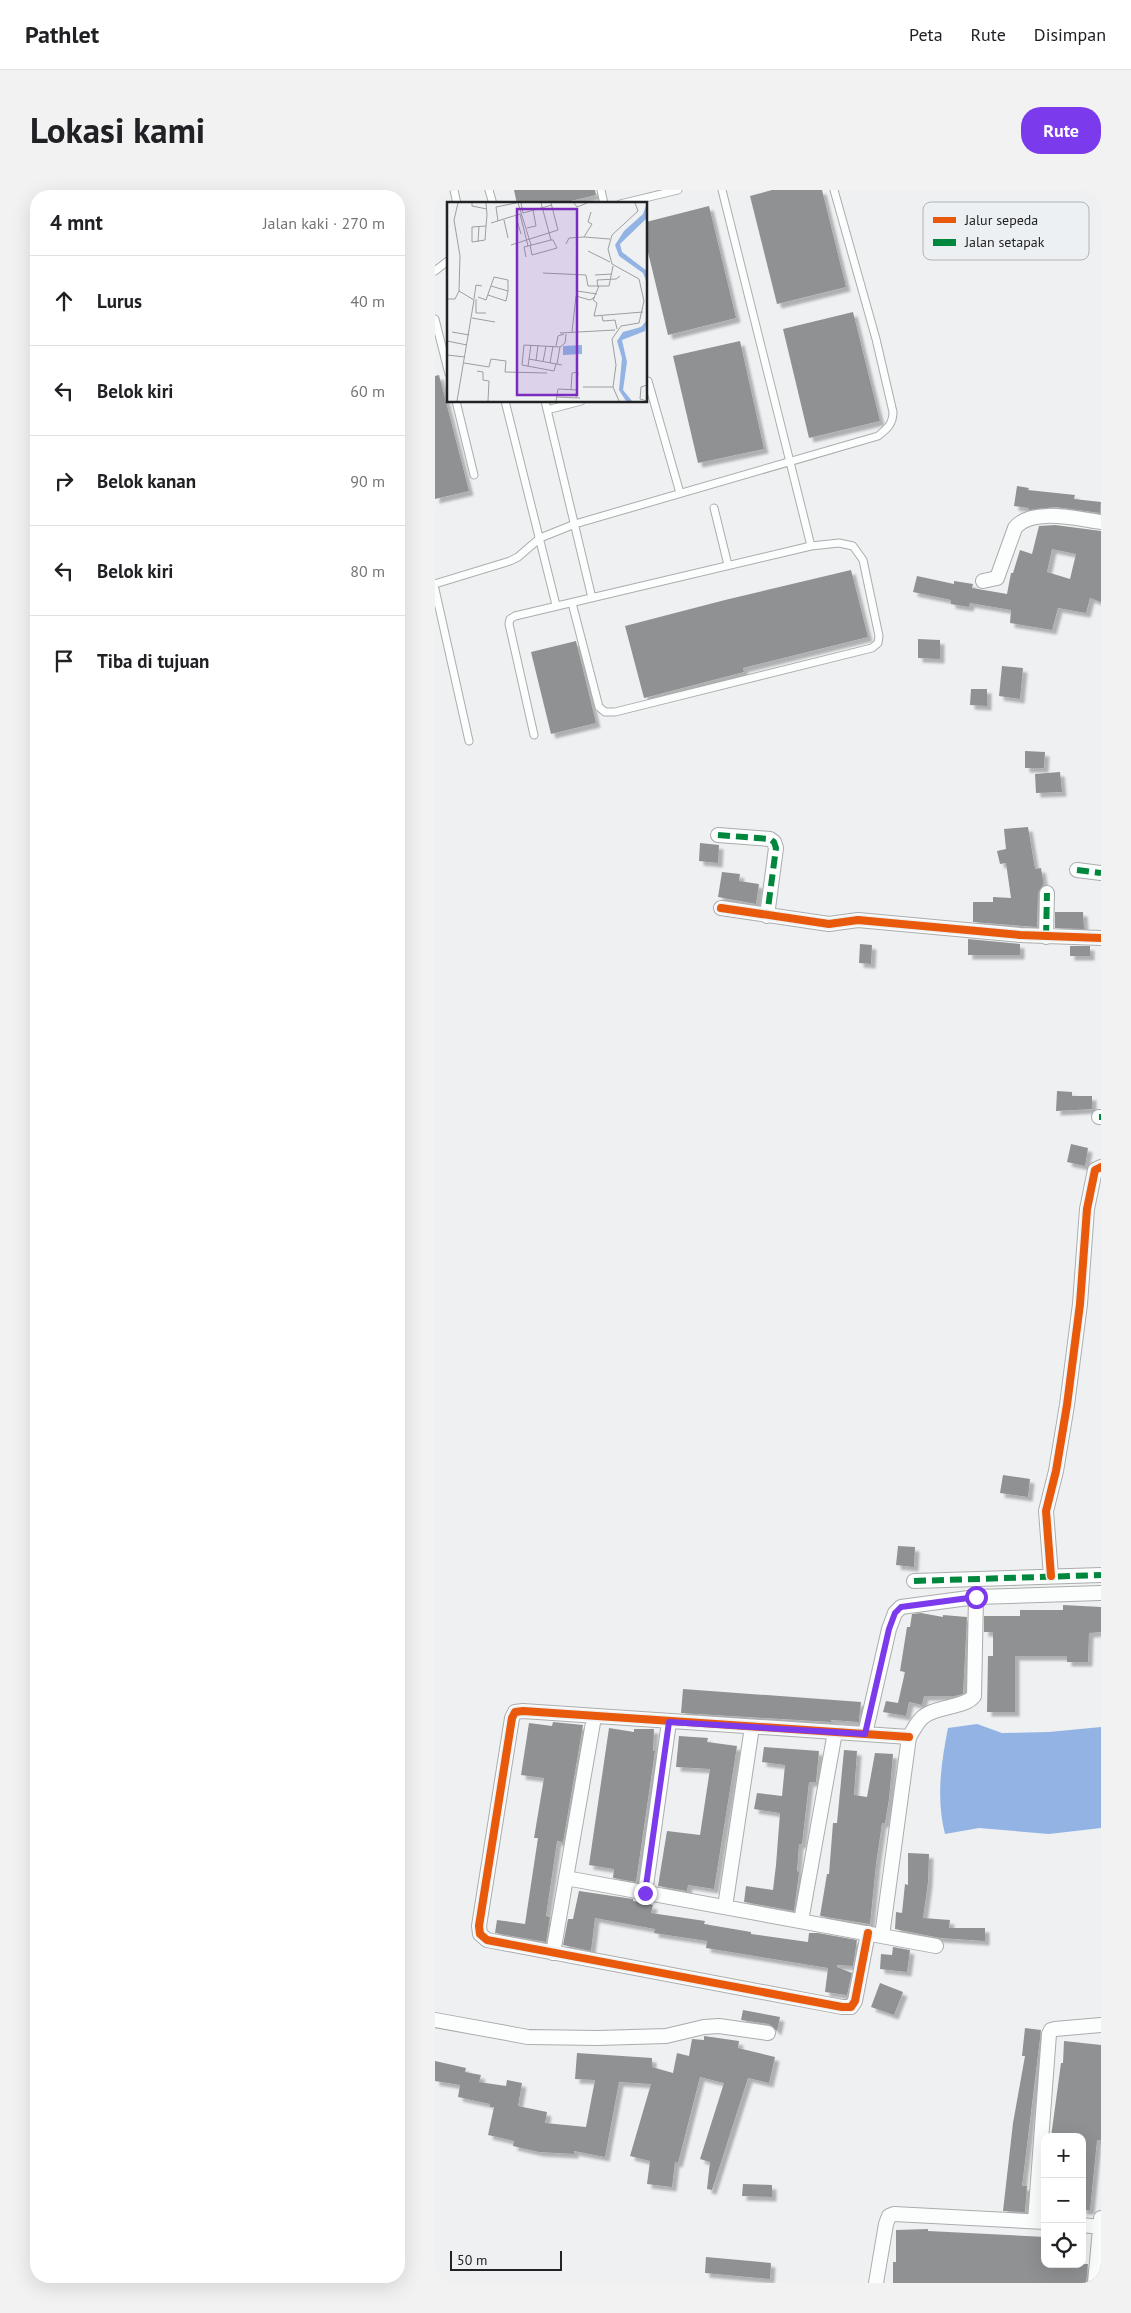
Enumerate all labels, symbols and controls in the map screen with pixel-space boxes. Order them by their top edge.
text: Pathlet [25,19,99,50]
text: Peta [909,23,943,46]
text: Rute [971,23,1006,46]
text: Disimpan [1034,23,1106,46]
text: Lokasi kami [30,107,205,153]
button: Rute [1021,107,1101,154]
inset map [447,202,647,402]
legend [923,202,1089,260]
text: 4 mnt [50,209,103,236]
text: Jalur sepeda [964,211,1038,229]
text: Jalan kaki · 270 m [263,213,385,233]
text: Jalan setapak [964,233,1045,251]
icon: ahead [50,287,78,315]
text: Lurus [97,289,142,313]
text: 40 m [350,291,385,311]
icon: left [50,377,78,405]
text: Belok kiri [97,379,173,403]
text: 60 m [350,381,385,401]
icon: right [50,467,78,495]
text: Belok kanan [97,469,196,493]
text: 90 m [350,471,385,491]
icon: left [50,557,78,585]
text: Belok kiri [97,559,173,583]
text: 80 m [350,561,385,581]
icon: arrive [50,647,78,675]
text: Tiba di tujuan [97,649,209,673]
route start [965,1586,988,1609]
route end [634,1882,657,1905]
map controls [1041,2133,1086,2268]
button: + [1041,2133,1086,2178]
button: − [1041,2178,1086,2223]
button: locate [1041,2223,1086,2268]
scale bar [450,2248,563,2271]
text: 50 m [457,2251,487,2269]

